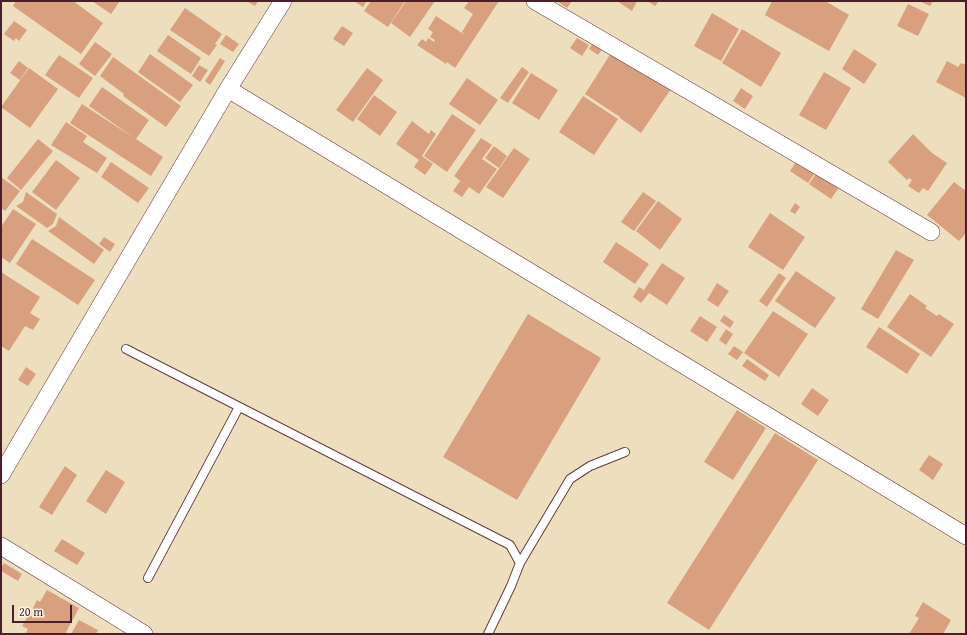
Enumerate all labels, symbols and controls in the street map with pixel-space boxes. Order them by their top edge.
scale bar [14,597,74,623]
text: 20 m [19,603,43,620]

